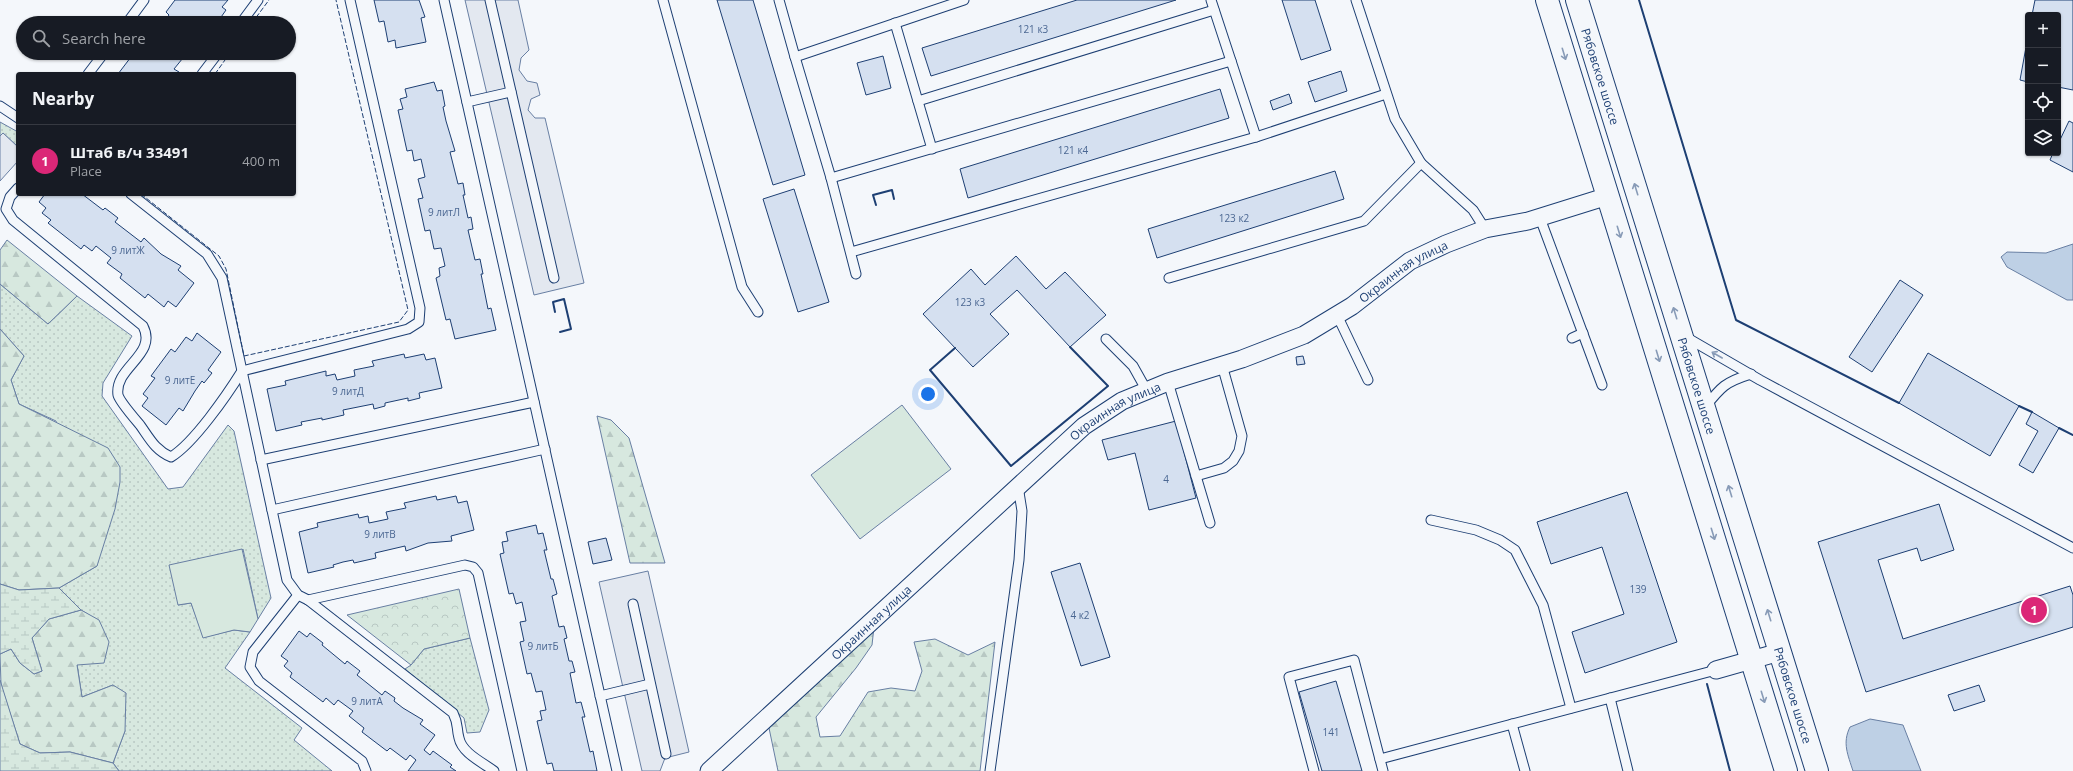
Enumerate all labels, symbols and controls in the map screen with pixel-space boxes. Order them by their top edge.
map controls [2025,12,2061,156]
button: + [2025,12,2061,48]
search box [16,16,296,60]
house number: 121 к3 [1018,22,1049,36]
street label: Рябовское шоссе [1578,26,1624,127]
icon: search [30,27,52,49]
text: Search here [62,28,146,48]
one-way arrow [1561,48,1568,61]
button: − [2025,48,2061,84]
button: locate [2025,84,2061,120]
text: Nearby [32,87,94,110]
button: layers [2025,120,2061,156]
text: Штаб в/ч 33491 [70,142,189,162]
house number: 121 к4 [1058,143,1089,157]
text: 1 [41,152,49,170]
text: 400 m [242,152,280,170]
text: Place [70,162,102,180]
one-way arrow [1632,183,1639,196]
house number: 9 литЛ [428,205,460,219]
house number: 123 к2 [1219,211,1250,225]
one-way arrow [1616,225,1623,238]
street label: Окраинная улица [1355,236,1450,306]
house number: 9 литЖ [111,243,145,257]
house number: 123 к3 [955,295,986,309]
one-way arrow [1671,307,1678,320]
street label: Рябовское шоссе [1674,335,1720,436]
one-way arrow [1655,349,1662,362]
one-way arrow [1711,350,1723,358]
house number: 9 литЕ [165,373,195,387]
street label: Окраинная улица [1065,378,1163,444]
house number: 9 литД [332,384,364,398]
your location [918,384,938,404]
house number: 4 [1163,472,1169,486]
one-way arrow [1726,485,1733,498]
house number: 9 литВ [364,527,396,541]
one-way arrow [1710,527,1717,540]
street label: Окраинная улица [827,581,915,663]
house number: 139 [1629,582,1647,596]
pin: 1 [2021,595,2047,625]
house number: 4 к2 [1070,608,1090,622]
one-way arrow [1765,609,1772,622]
house number: 9 литБ [527,639,559,653]
street label: Рябовское шоссе [1770,645,1816,746]
one-way arrow [1760,691,1768,703]
house number: 9 литА [351,694,383,708]
house number: 141 [1322,725,1340,739]

